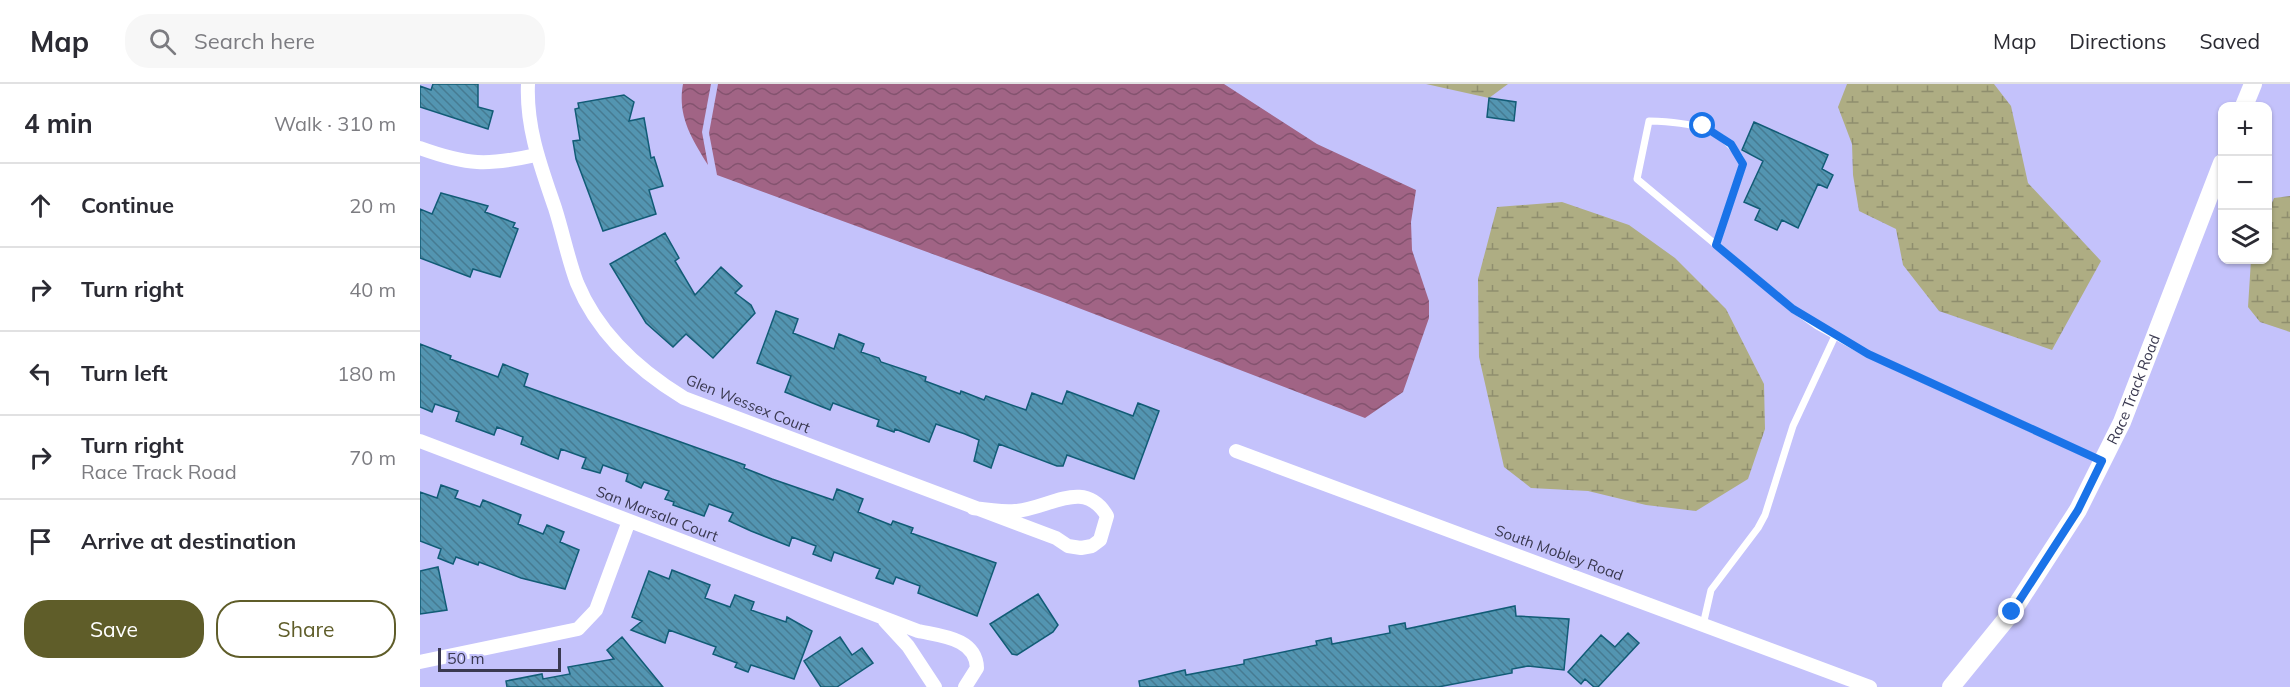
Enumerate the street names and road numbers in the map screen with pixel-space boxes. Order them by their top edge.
street label: Race Track Road [2102,332,2164,448]
street label: Glen Wessex Court [683,370,813,437]
street label: San Marsala Court [593,482,721,546]
street label: South Mobley Road [1492,520,1626,585]

